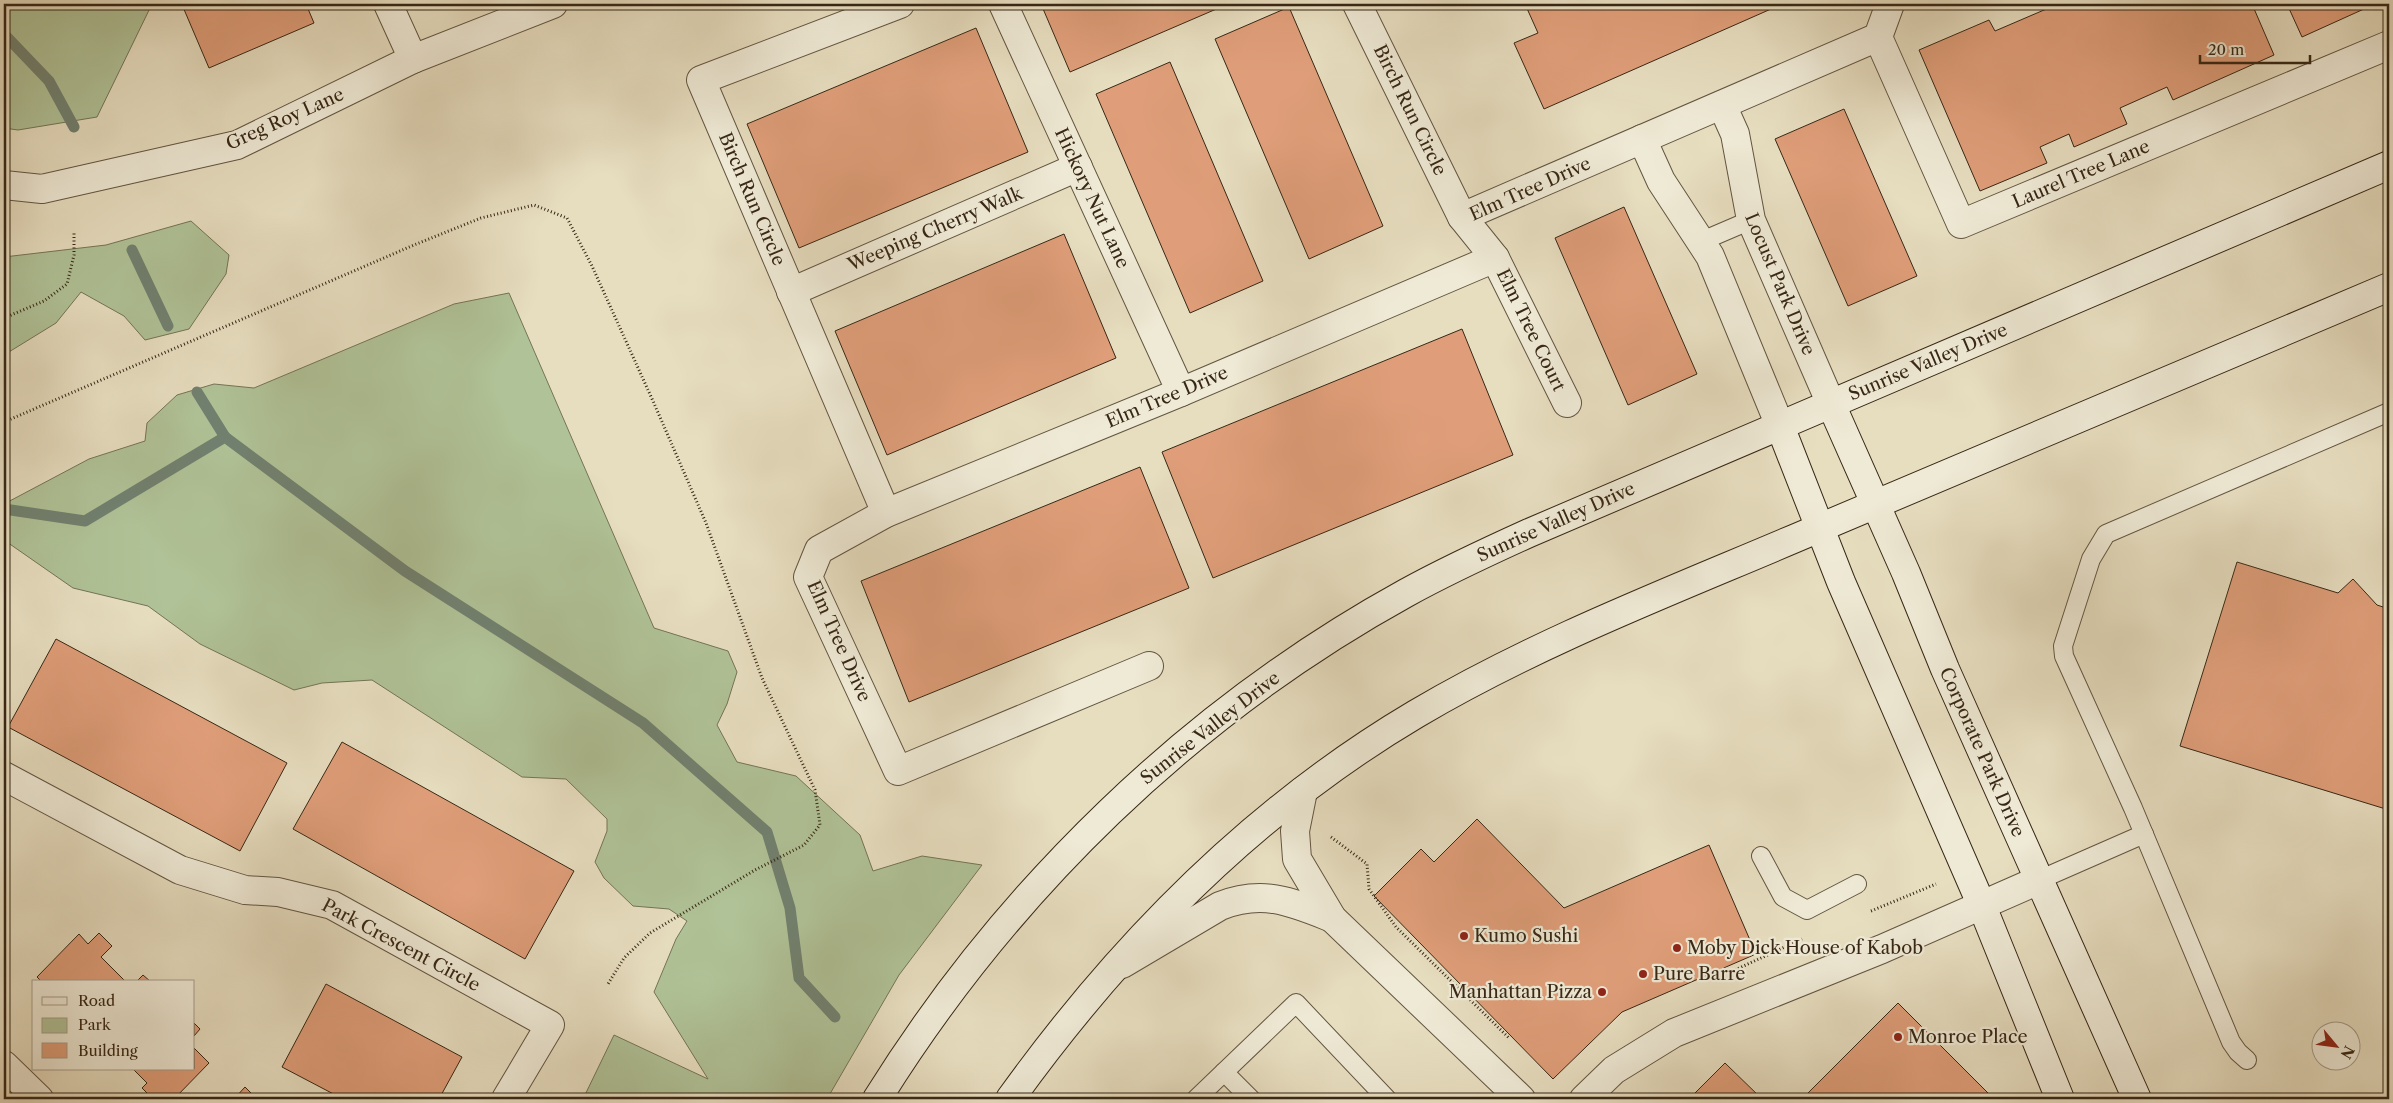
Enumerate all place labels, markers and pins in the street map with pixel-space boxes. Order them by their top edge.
place label: Kumo Sushi [1474,925,1579,947]
marker: Kumo Sushi [1458,930,1470,942]
place label: Moby Dick House of Kabob [1687,937,1923,959]
marker: Moby Dick House of Kabob [1671,942,1683,954]
place label: Pure Barre [1653,963,1745,985]
marker: Pure Barre [1637,968,1649,980]
place label: Manhattan Pizza [1449,981,1592,1003]
marker: Manhattan Pizza [1596,986,1608,998]
place label: Monroe Place [1908,1026,2028,1048]
marker: Monroe Place [1892,1031,1904,1043]

